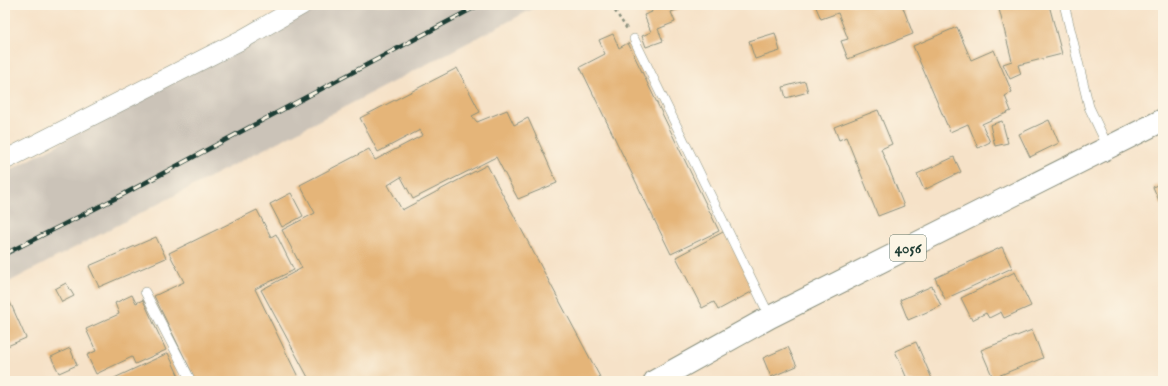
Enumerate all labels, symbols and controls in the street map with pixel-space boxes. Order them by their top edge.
road number: 4056 [890,235,926,261]

